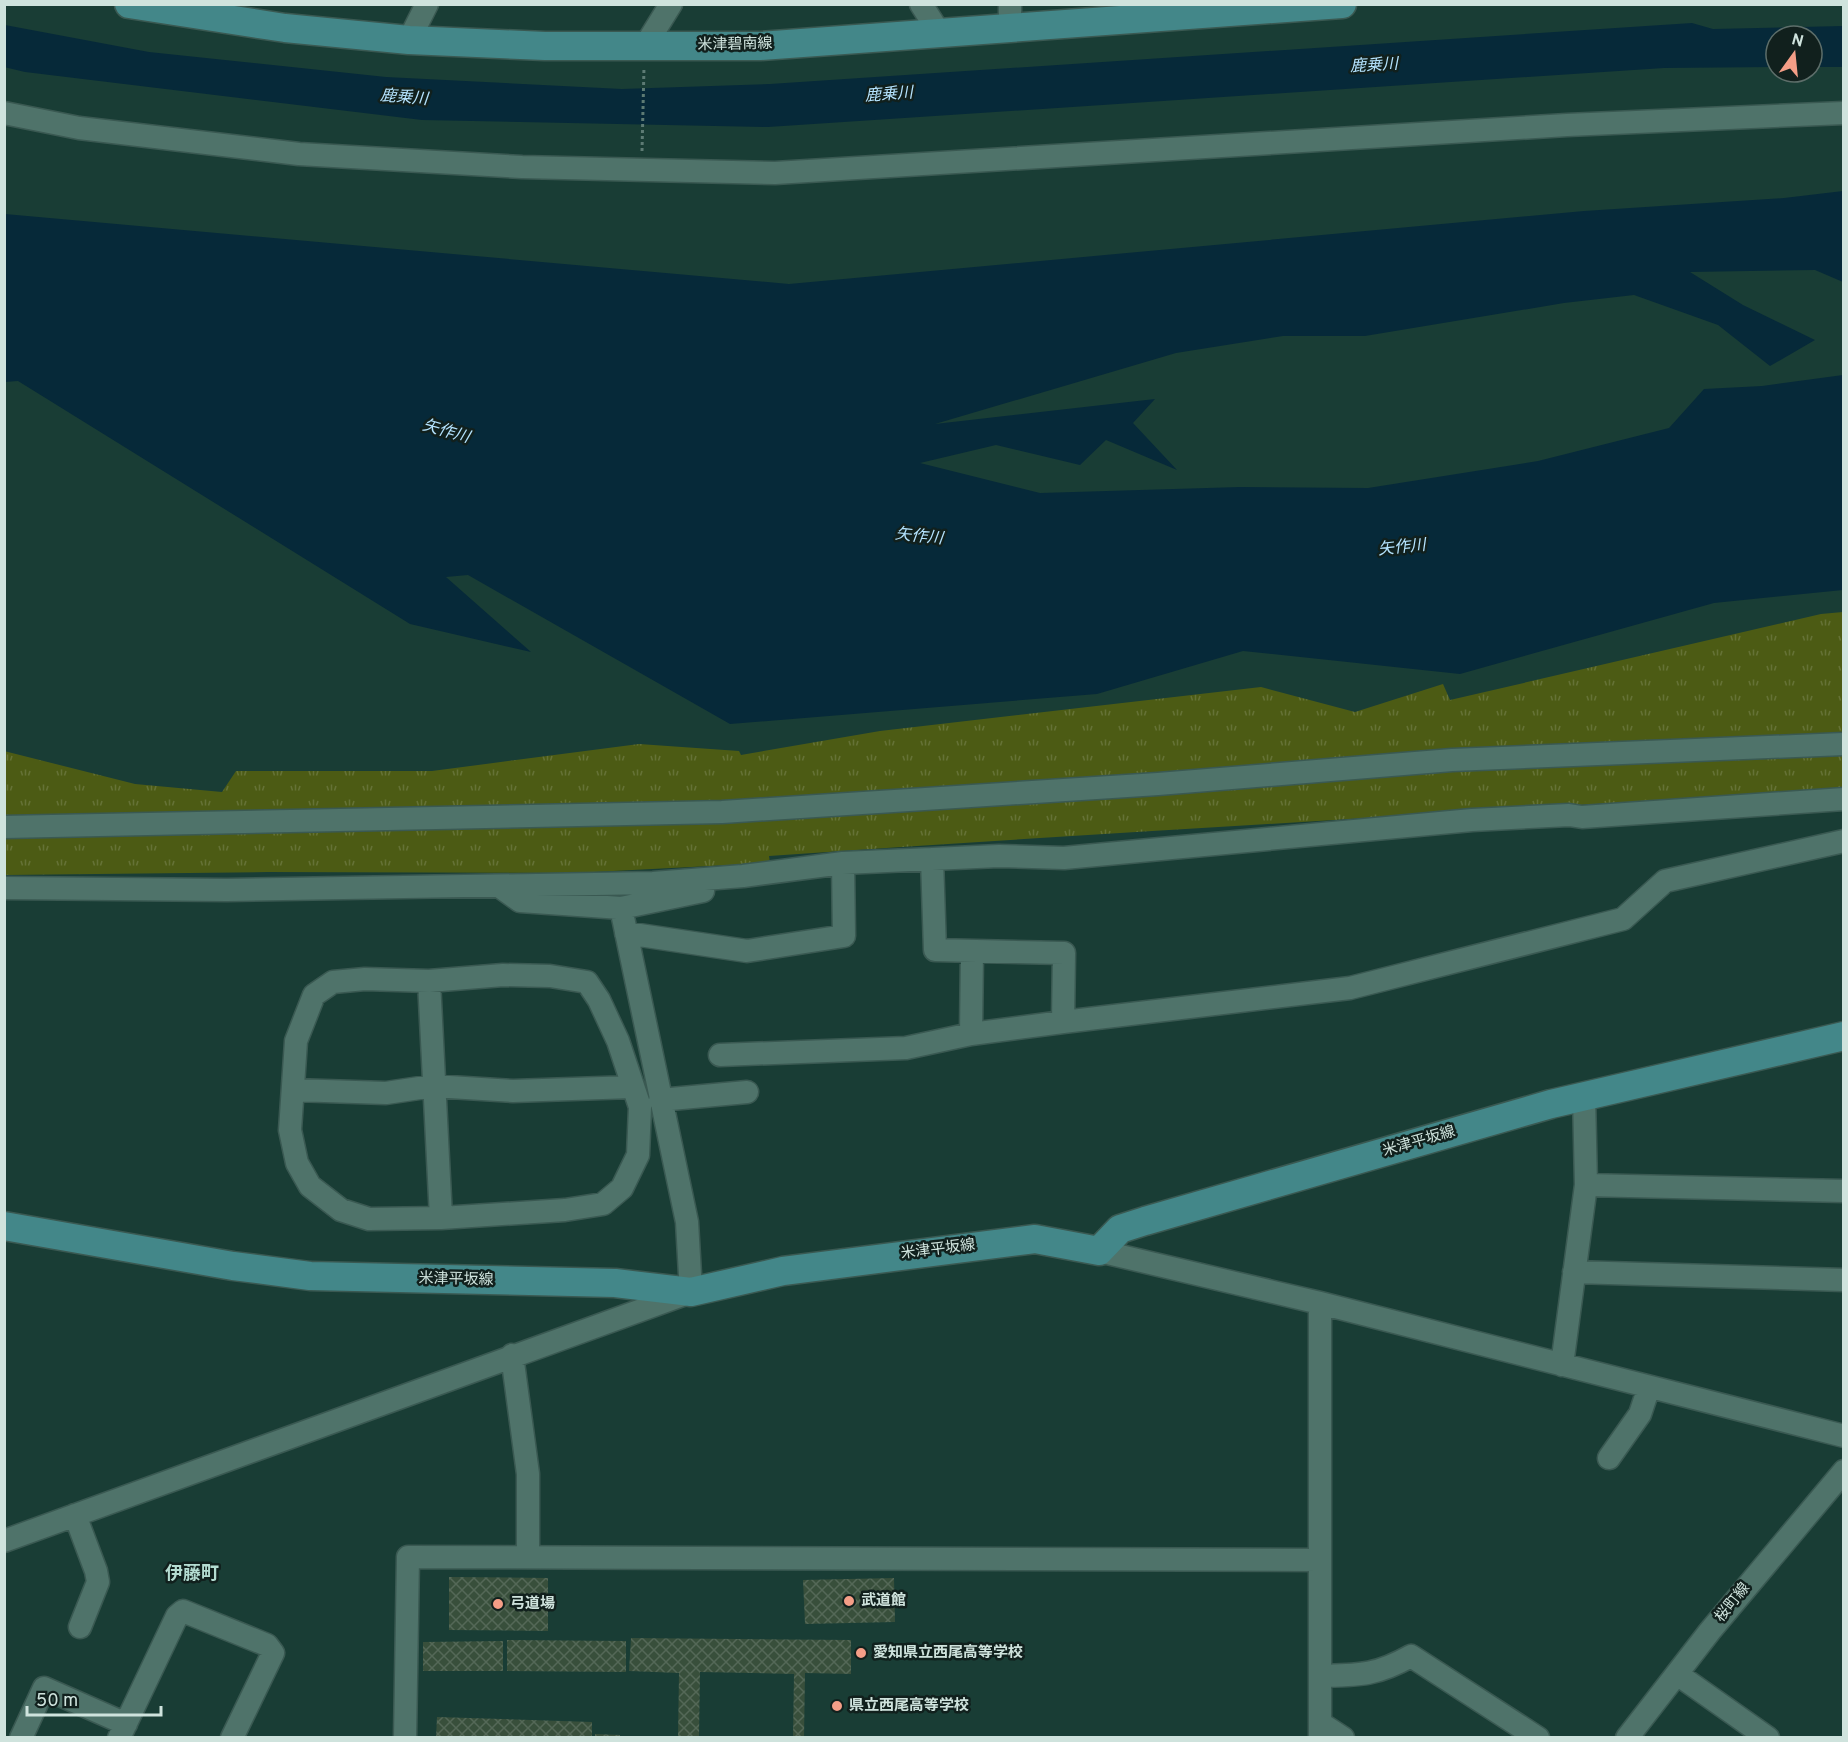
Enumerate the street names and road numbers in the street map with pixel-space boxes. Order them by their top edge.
street label: 米津碧南線 [697,35,773,55]
street label: 米津平坂線 [1380,1123,1458,1161]
street label: 米津平坂線 [900,1236,976,1264]
street label: 米津平坂線 [418,1270,494,1290]
street label: 桜町線 [1711,1580,1755,1626]

